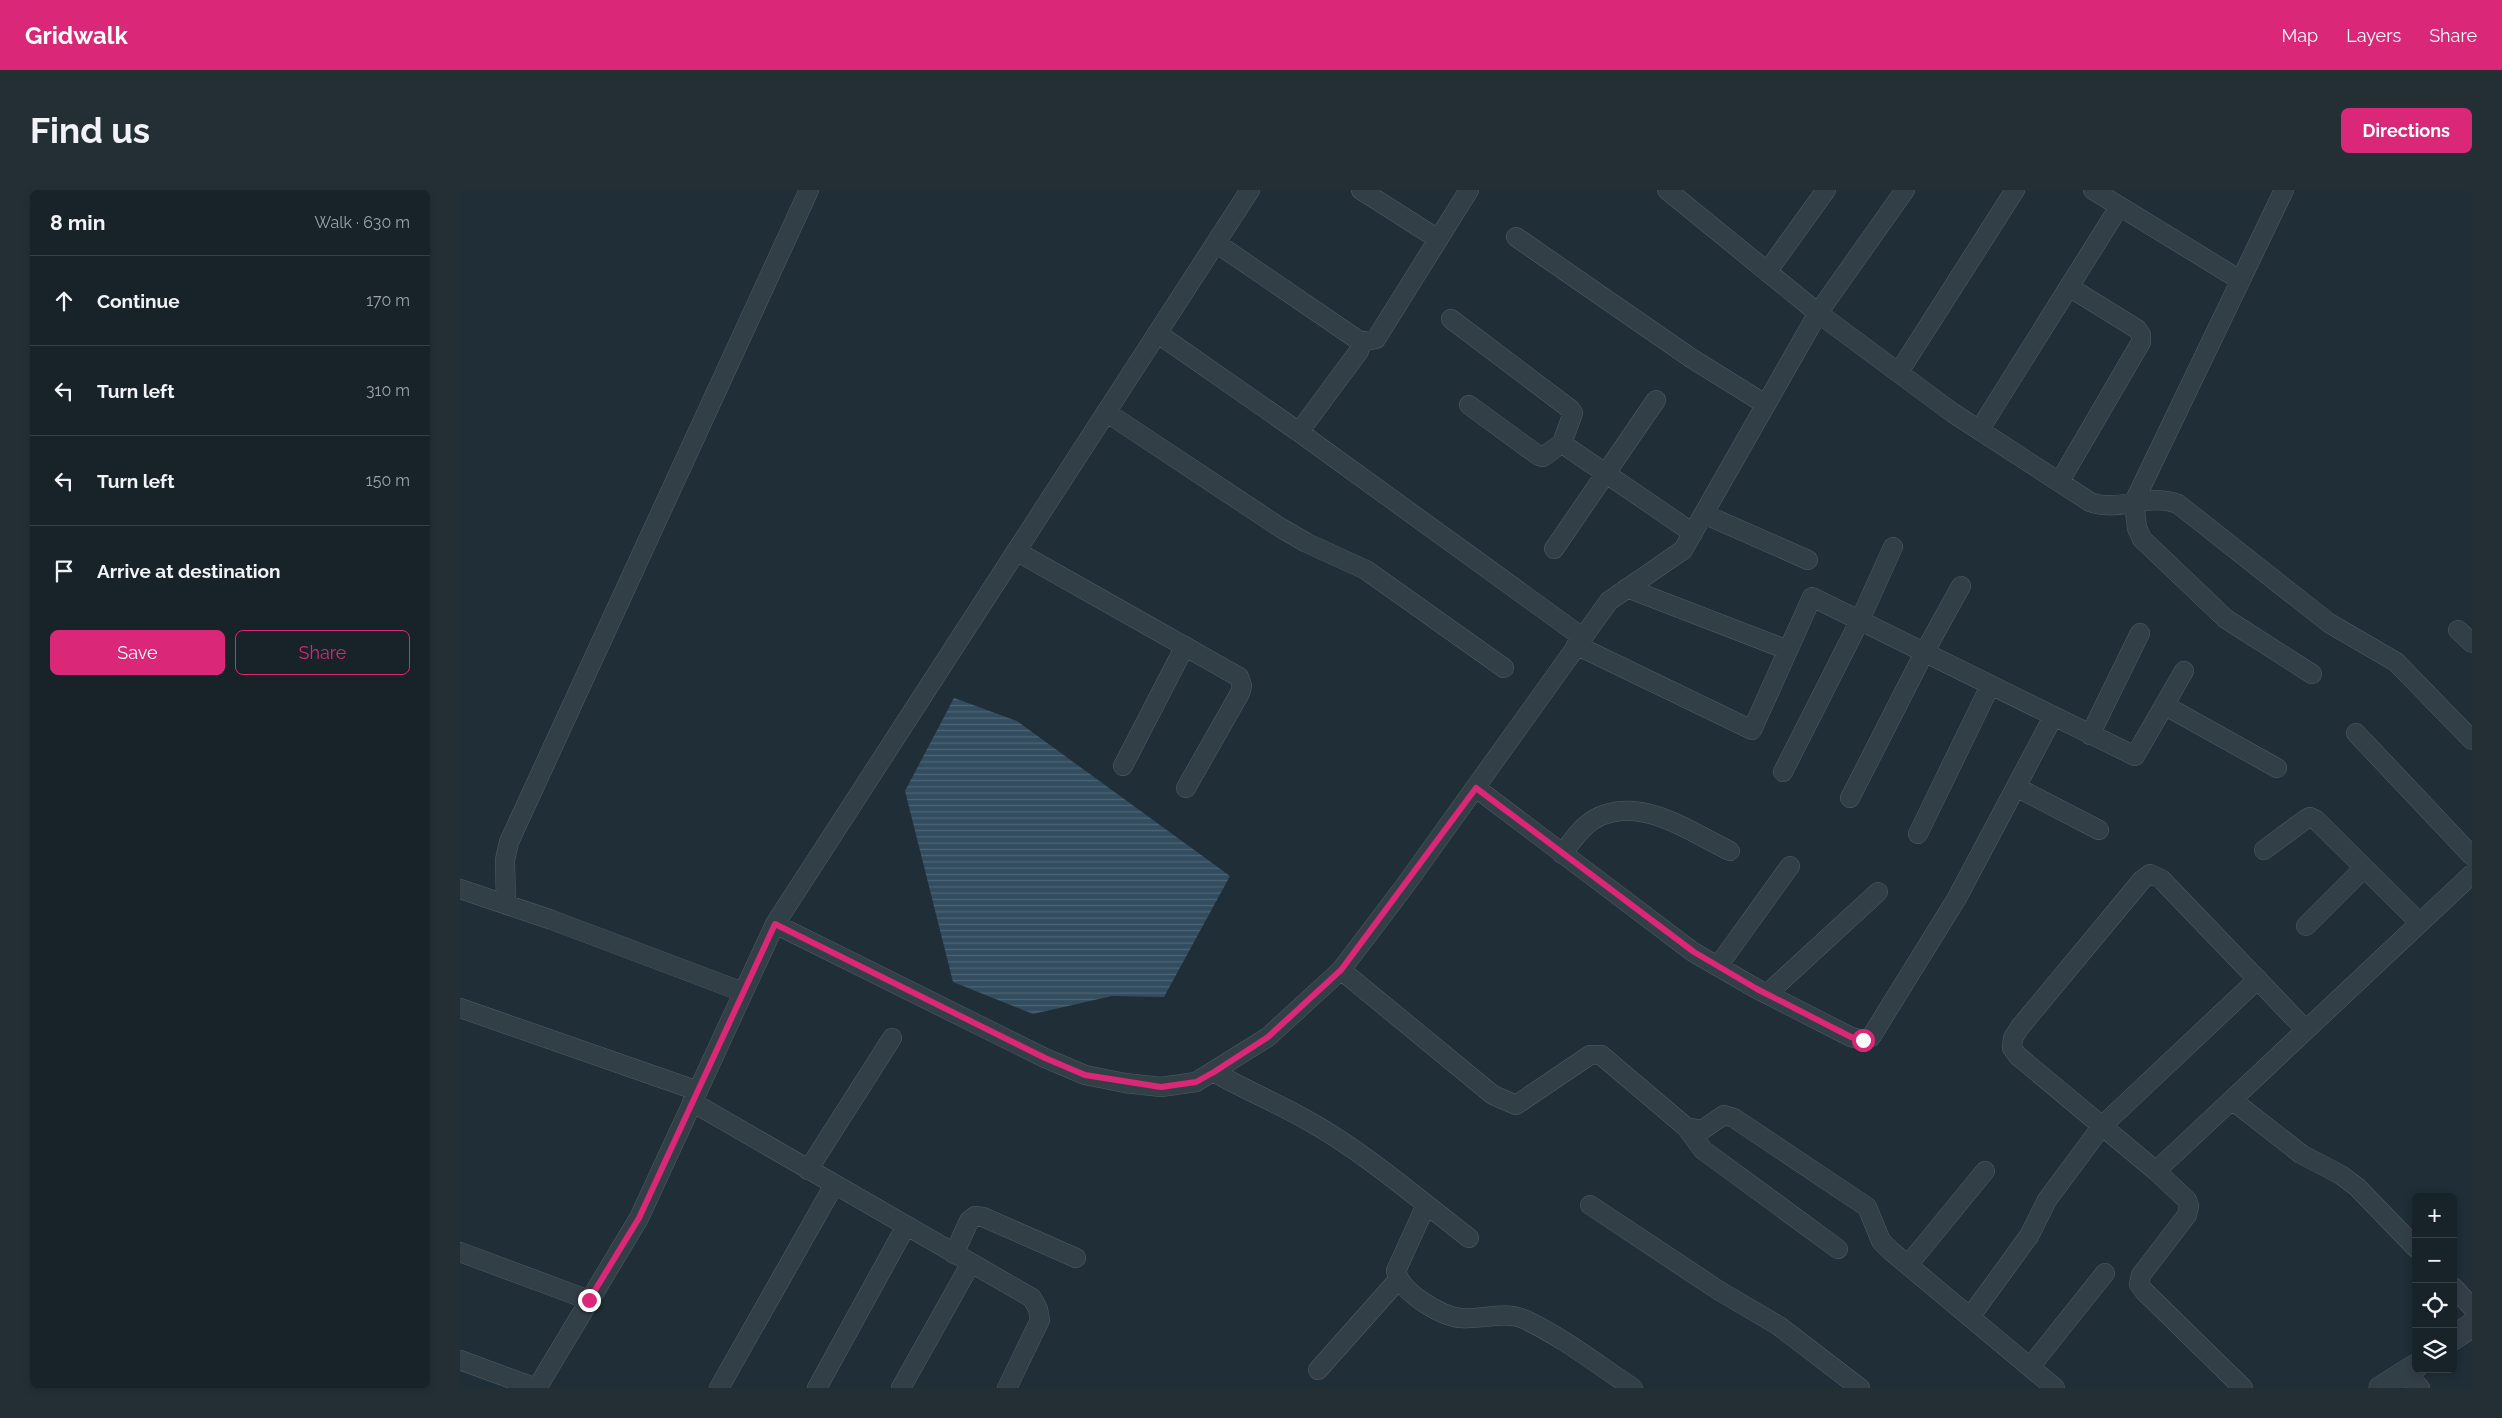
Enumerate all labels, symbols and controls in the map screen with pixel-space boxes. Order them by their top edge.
text: Gridwalk [25,21,128,50]
text: Map [2282,25,2318,46]
text: Layers [2346,25,2401,46]
text: Share [2429,25,2477,46]
button: Directions [2341,108,2472,153]
text: Find us [30,110,150,151]
text: 8 min [50,210,105,235]
text: Walk · 630 m [315,213,410,232]
icon: ahead [50,287,78,315]
text: Continue [97,290,180,312]
text: 170 m [366,291,410,310]
icon: left [50,377,78,405]
text: Turn left [97,380,174,402]
text: 310 m [366,381,410,400]
icon: left [50,467,78,495]
text: Turn left [97,470,174,492]
text: 150 m [366,471,410,490]
icon: arrive [50,557,78,585]
text: Arrive at destination [97,560,281,582]
button: Save [50,630,225,675]
button: Share [235,630,410,675]
route start [1852,1029,1875,1052]
map controls [2412,1193,2457,1373]
button: + [2412,1193,2457,1238]
button: − [2412,1238,2457,1283]
button: locate [2412,1283,2457,1328]
route end [578,1289,601,1312]
button: layers [2412,1328,2457,1373]

